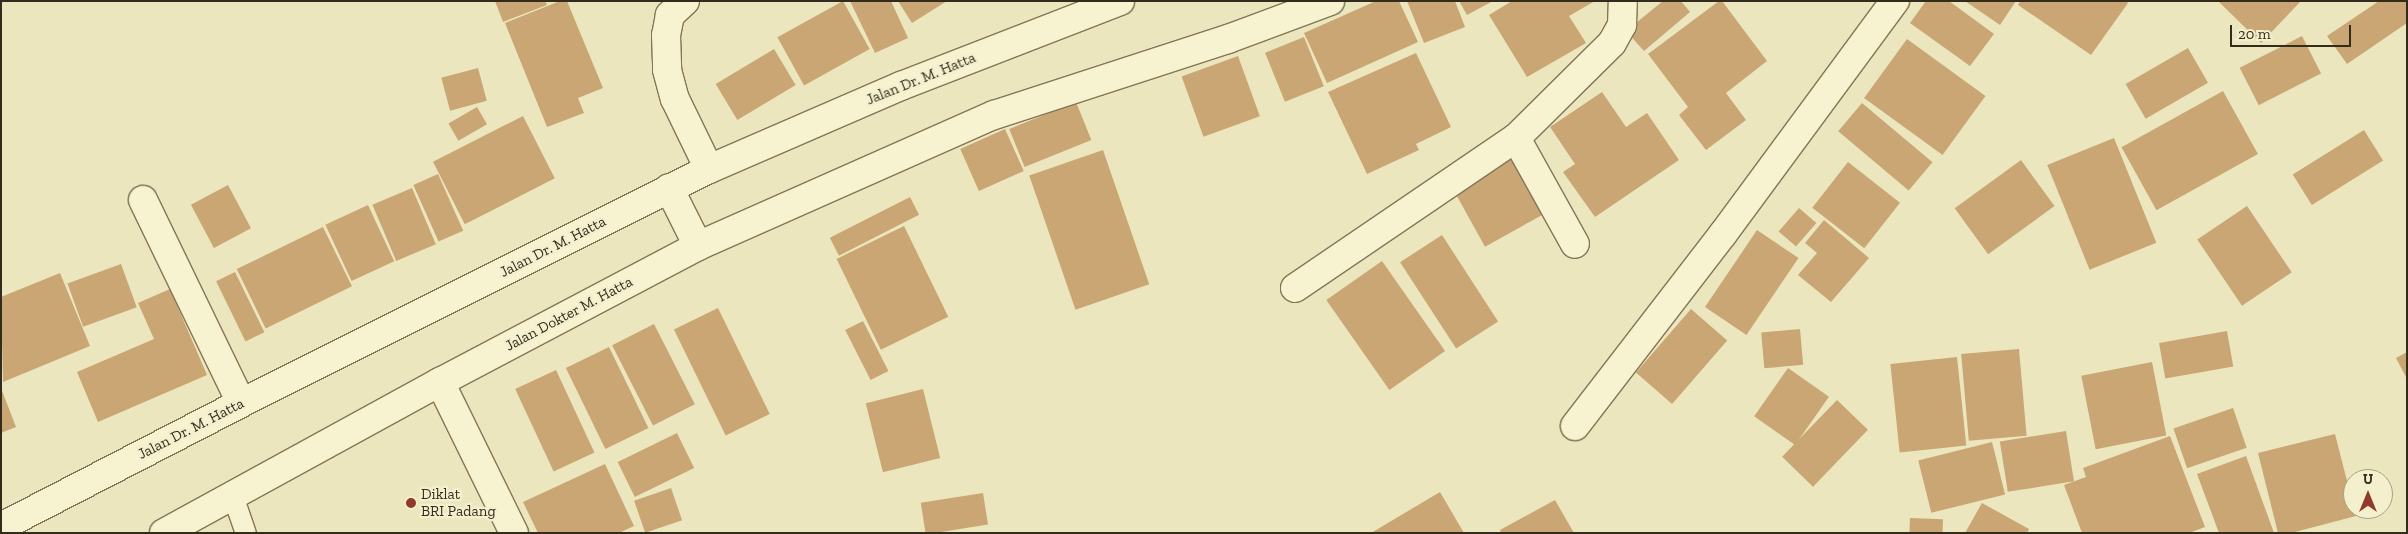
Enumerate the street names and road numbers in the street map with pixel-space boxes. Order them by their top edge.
street label: Jalan Dr. M. Hatta [864,49,978,109]
street label: Jalan Dr. M. Hatta [497,213,609,281]
street label: Jalan Dokter M. Hatta [502,273,636,355]
street label: Jalan Dr. M. Hatta [135,395,247,463]

